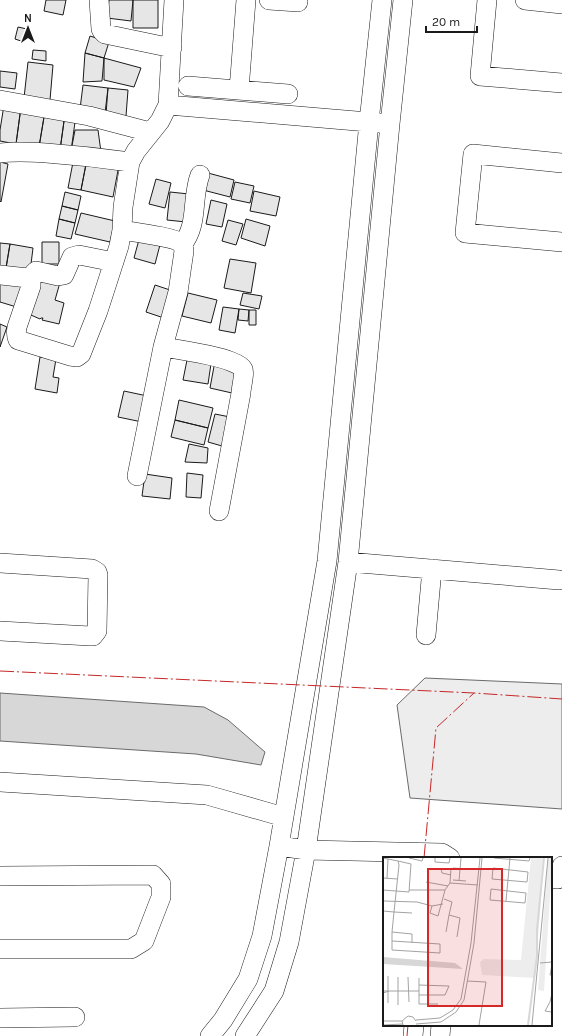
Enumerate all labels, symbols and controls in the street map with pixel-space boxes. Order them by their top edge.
north arrow [8,8,48,48]
scale bar [426,8,477,34]
text: N [24,12,32,25]
text: 20 m [432,15,460,29]
inset map [383,857,552,1026]

